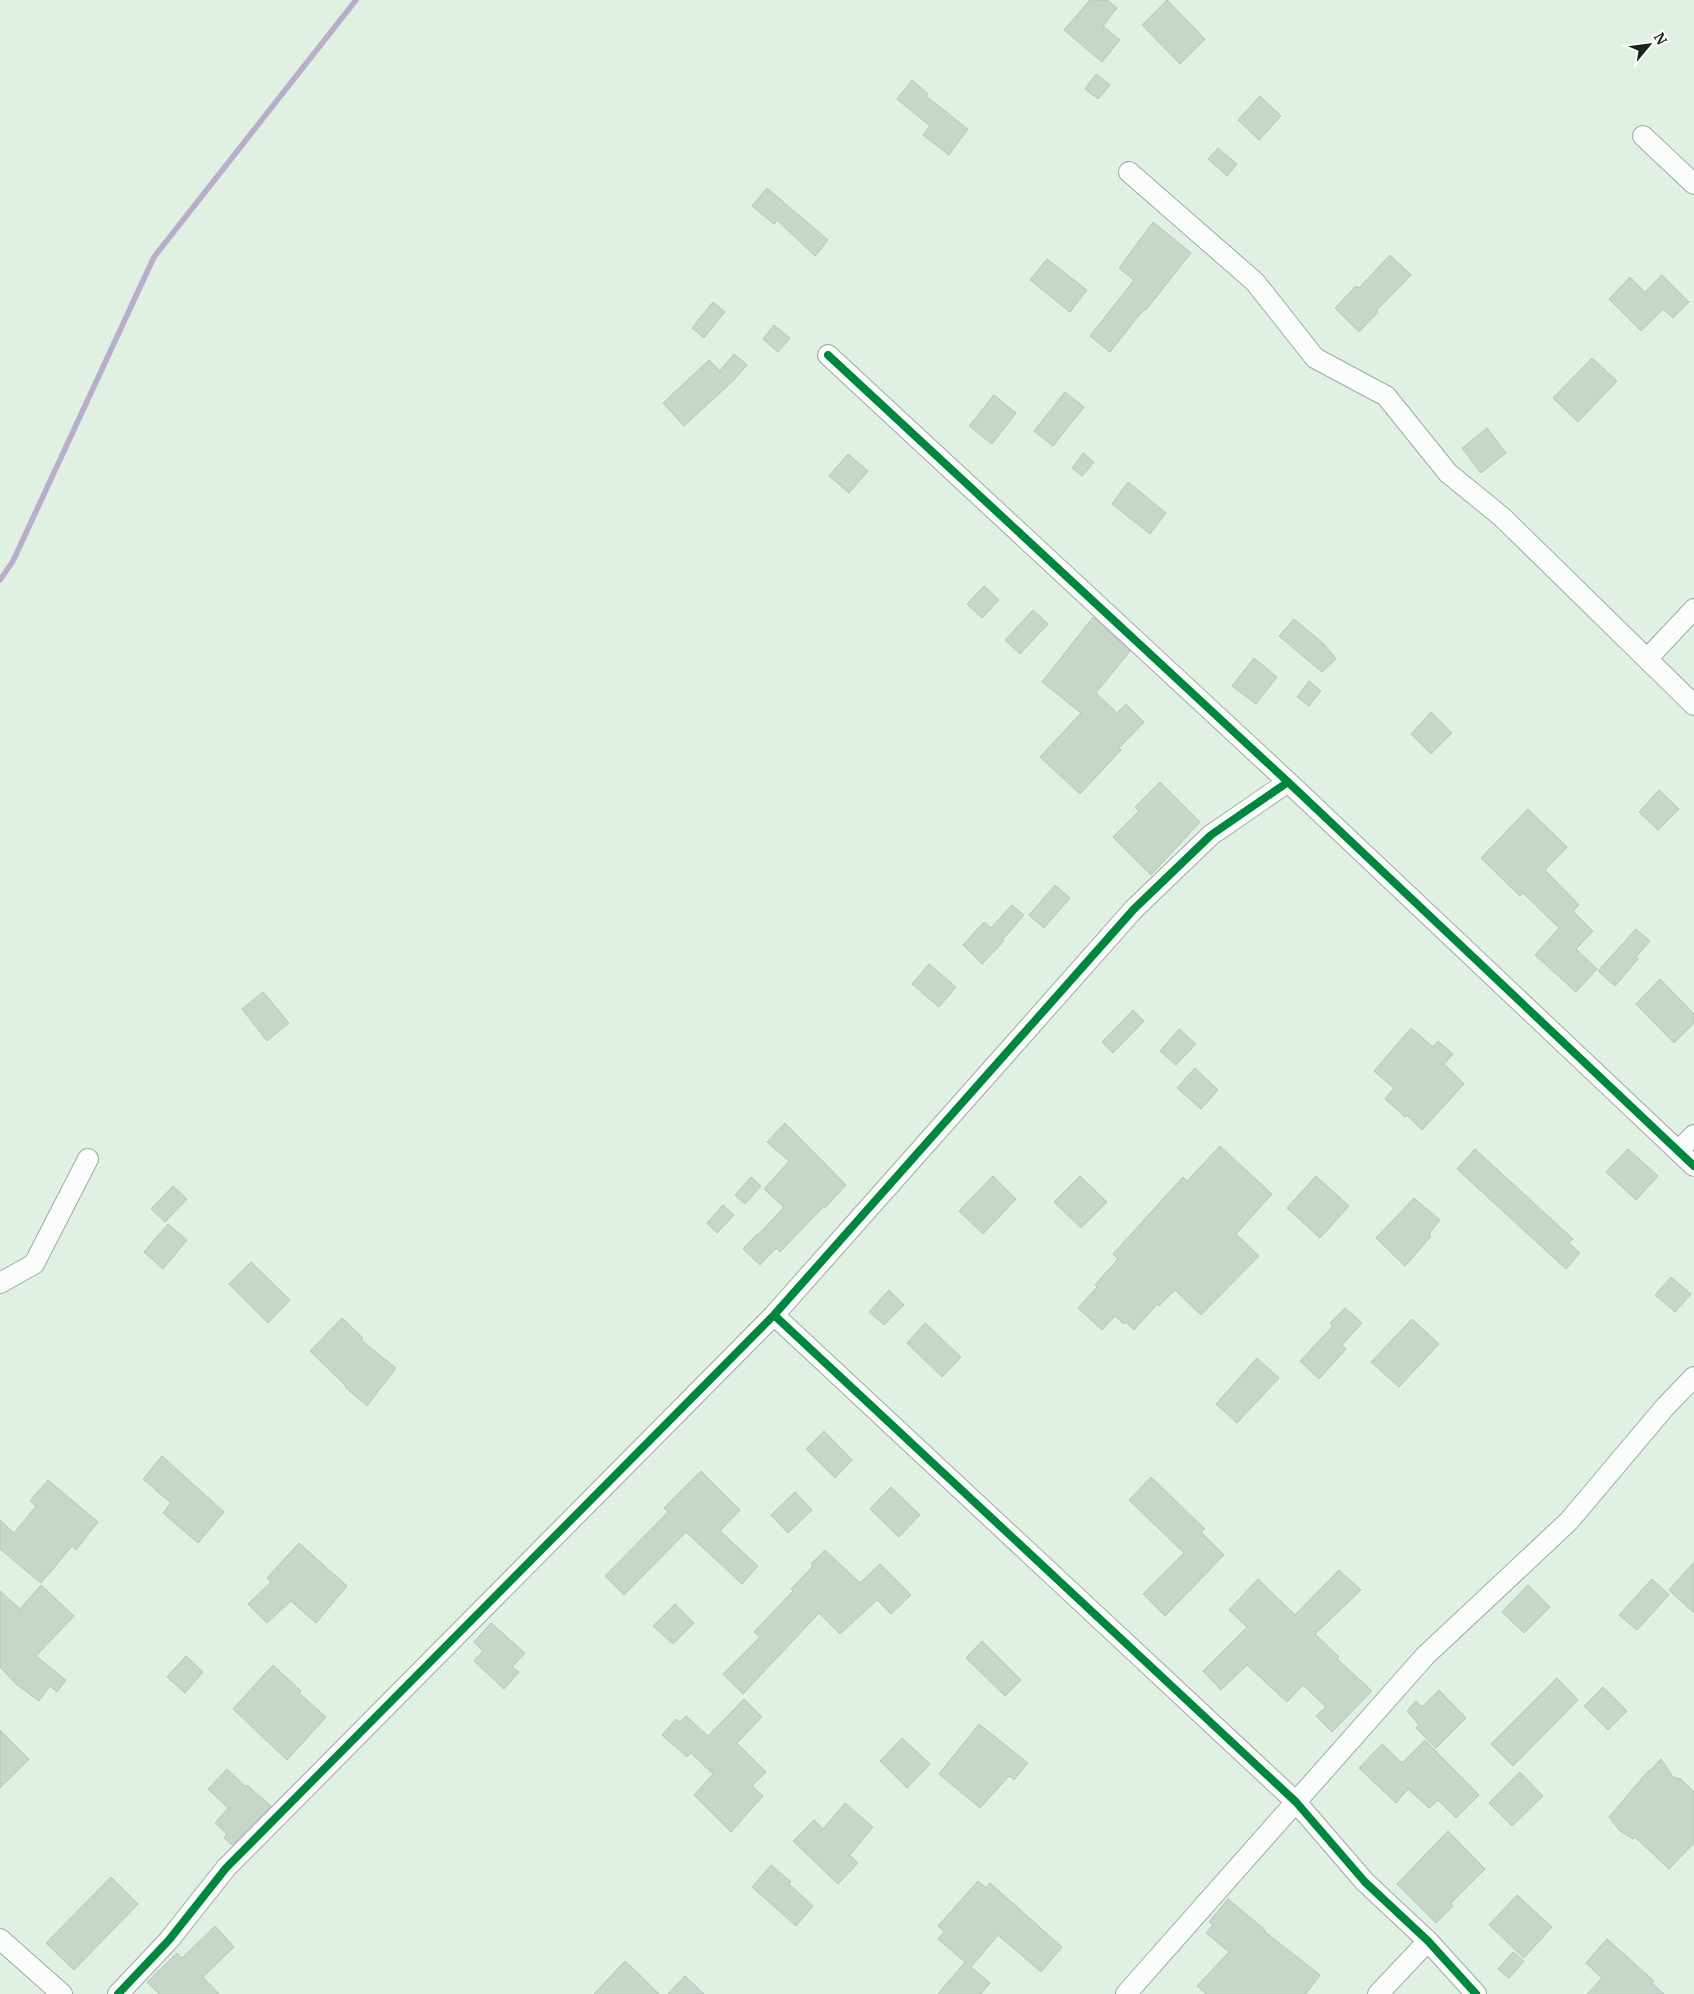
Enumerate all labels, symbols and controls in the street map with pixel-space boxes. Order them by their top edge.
north arrow [1624,20,1674,70]
text: N [1650,29,1671,48]

